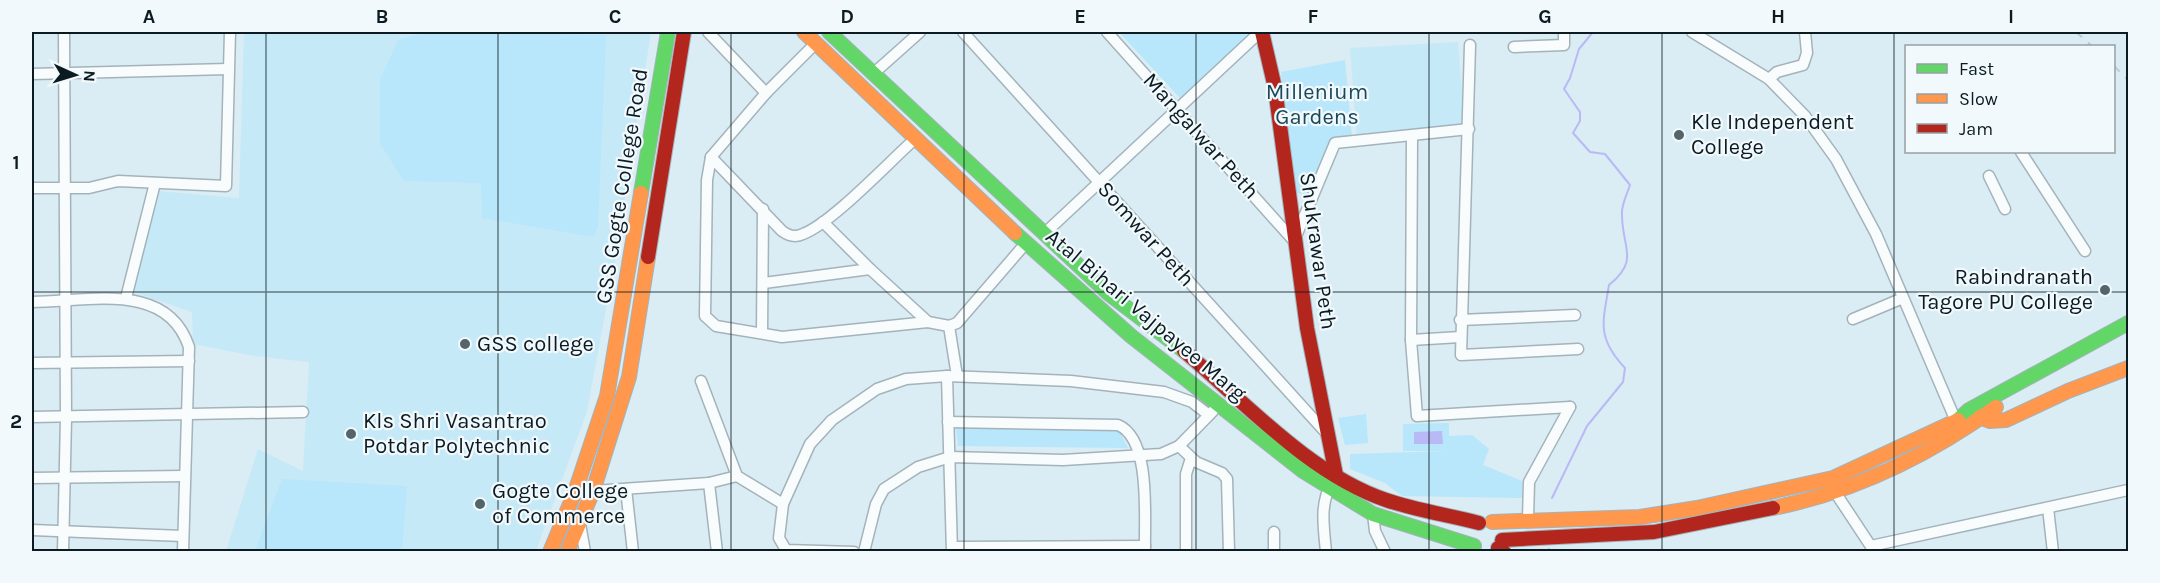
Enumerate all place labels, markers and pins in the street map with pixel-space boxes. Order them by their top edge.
place label: Kle Independent College [1691,109,1854,160]
marker: Kle Independent College [1672,128,1686,142]
place label: Rabindranath Tagore PU College [1918,264,2093,315]
marker: Rabindranath Tagore PU College [2098,283,2112,297]
place label: GSS college [477,331,594,357]
marker: GSS college [458,337,472,351]
place label: Kls Shri Vasantrao Potdar Polytechnic [363,408,550,459]
marker: Kls Shri Vasantrao Potdar Polytechnic [344,427,358,441]
place label: Gogte College of Commerce [492,478,628,529]
marker: Gogte College of Commerce [473,497,487,511]

